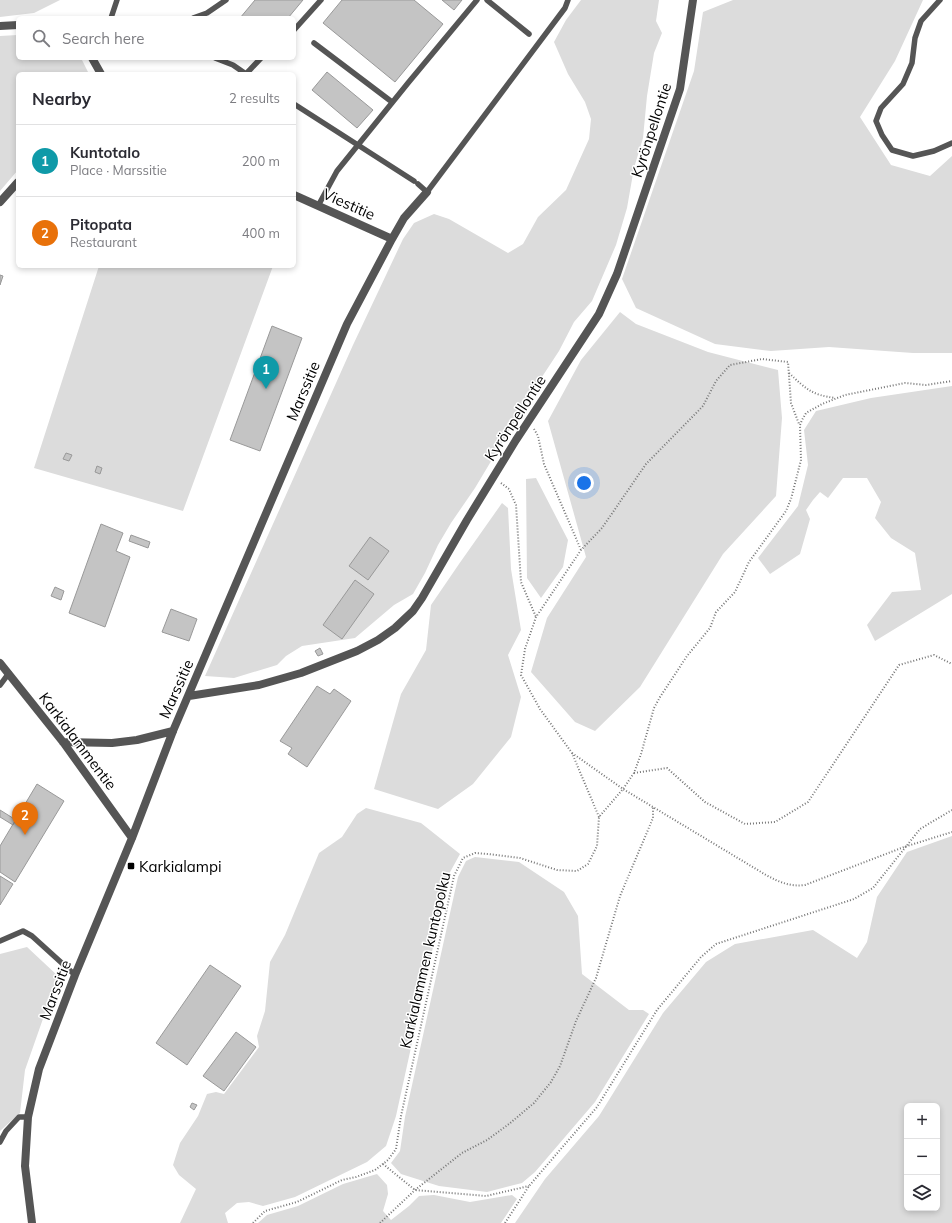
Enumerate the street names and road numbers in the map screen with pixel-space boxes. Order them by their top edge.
street label: Kyrönpellontie [627,80,675,180]
street label: Viestitie [320,184,378,224]
street label: Marssitie [282,358,324,424]
street label: Kyrönpellontie [480,372,550,464]
street label: Marssitie [155,657,197,721]
street label: Karkialammentie [35,689,121,793]
street label: Karkialammen kuntopolku [395,870,455,1050]
street label: Marssitie [35,957,75,1023]

